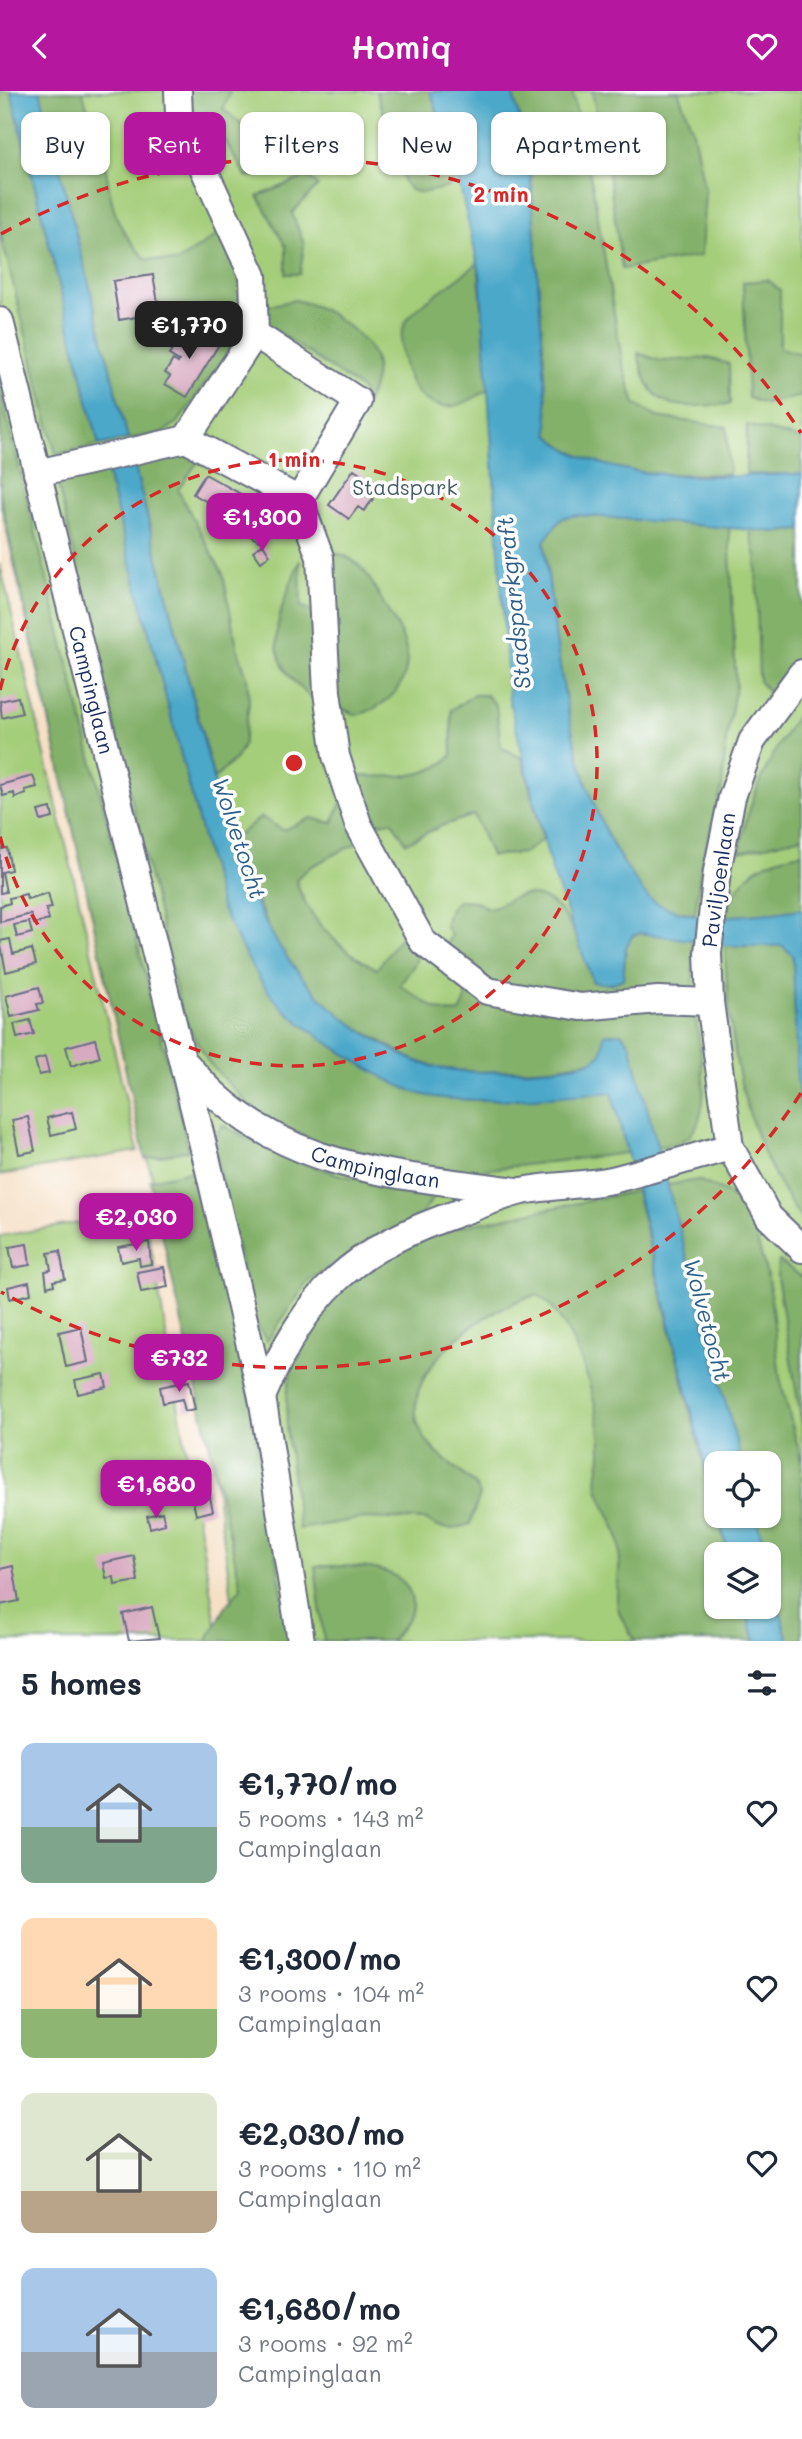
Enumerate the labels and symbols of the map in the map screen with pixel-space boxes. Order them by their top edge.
text: 2 min [473,180,529,207]
pin: €1,770 [132,301,246,361]
text: 1 min [268,445,320,472]
park label: Stadspark [352,473,458,500]
pin: €1,300 [205,493,319,553]
water label: Stadsparkgraft [489,515,537,691]
street label: Campinglaan [64,623,121,757]
centre of rings [282,751,306,775]
water label: Wolvetocht [206,773,274,902]
street label: Paviljoenlaan [695,811,740,949]
street label: Campinglaan [308,1139,442,1193]
pin: €2,030 [79,1193,193,1253]
water label: Wolvetocht [677,1255,739,1385]
pin: €732 [138,1335,220,1394]
pin: €1,680 [99,1461,213,1520]

